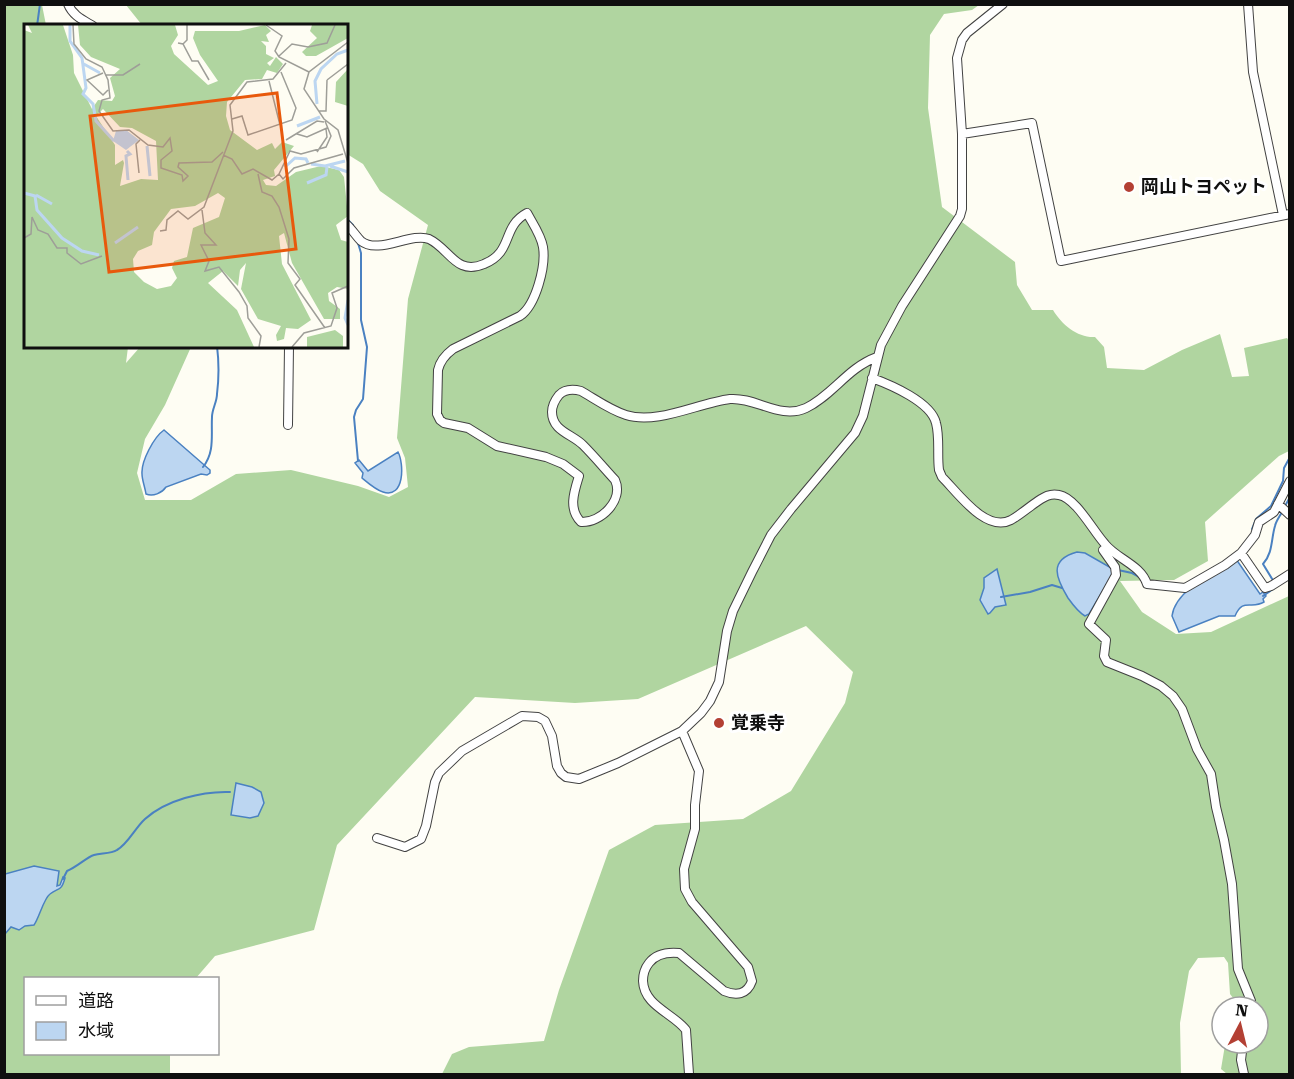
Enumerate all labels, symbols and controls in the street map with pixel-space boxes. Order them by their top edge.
inset map [24,24,348,348]
place label: 岡山トヨペット [1141,176,1267,197]
marker: 岡山トヨペット [1122,180,1136,194]
place label: 覚乗寺 [731,712,785,733]
marker: 覚乗寺 [712,716,726,730]
legend [24,977,219,1055]
text: 道路 [78,990,114,1011]
north arrow [1210,995,1270,1055]
text: N [1234,1000,1249,1021]
text: 水域 [78,1020,114,1041]

